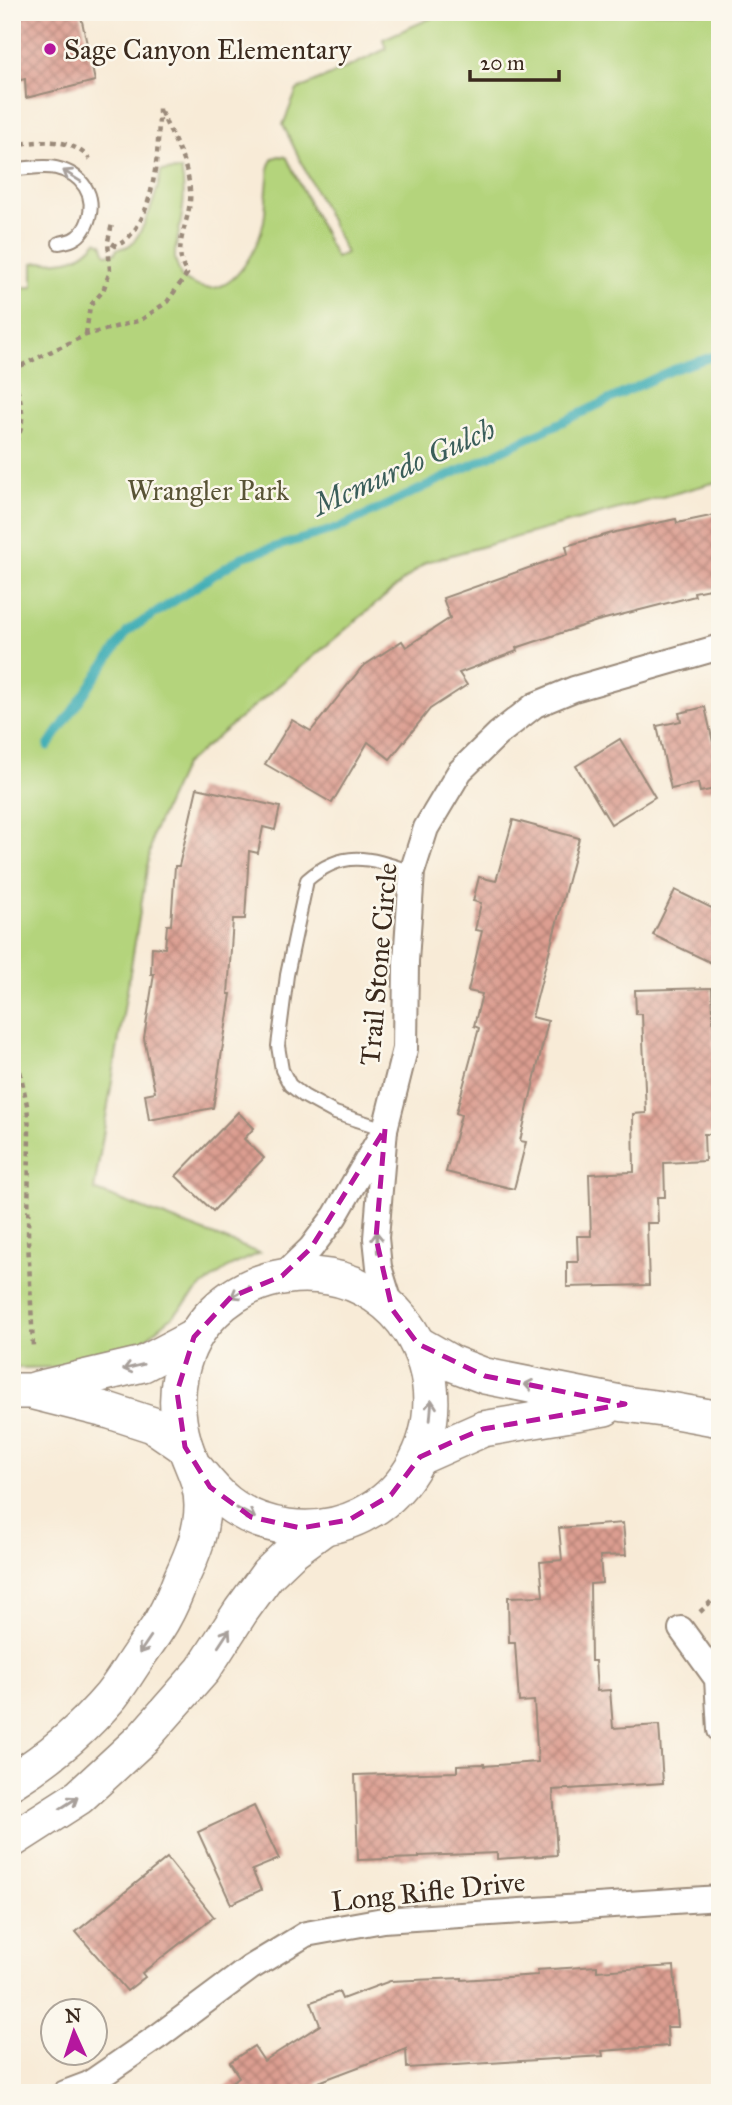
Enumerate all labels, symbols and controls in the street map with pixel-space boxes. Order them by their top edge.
place label: Sage Canyon Elementary [64,32,352,67]
scale bar [470,38,559,82]
marker: Sage Canyon Elementary [42,41,58,57]
text: 20 m [480,50,525,76]
one-way arrow [62,169,82,183]
water label: Mcmurdo Gulch [305,411,501,524]
park label: Wrangler Park [127,473,289,508]
street label: Trail Stone Circle [352,861,405,1067]
one-way arrow [371,1231,384,1254]
one-way arrow [231,1285,251,1299]
one-way arrow [122,1361,145,1374]
one-way arrow [523,1378,546,1392]
one-way arrow [425,1399,438,1422]
one-way arrow [235,1507,256,1521]
one-way arrow [217,1628,231,1648]
one-way arrow [138,1635,152,1655]
one-way arrow [59,1796,79,1810]
street label: Long Rifle Drive [329,1864,527,1919]
north arrow [38,1996,108,2066]
text: N [64,2004,82,2027]

